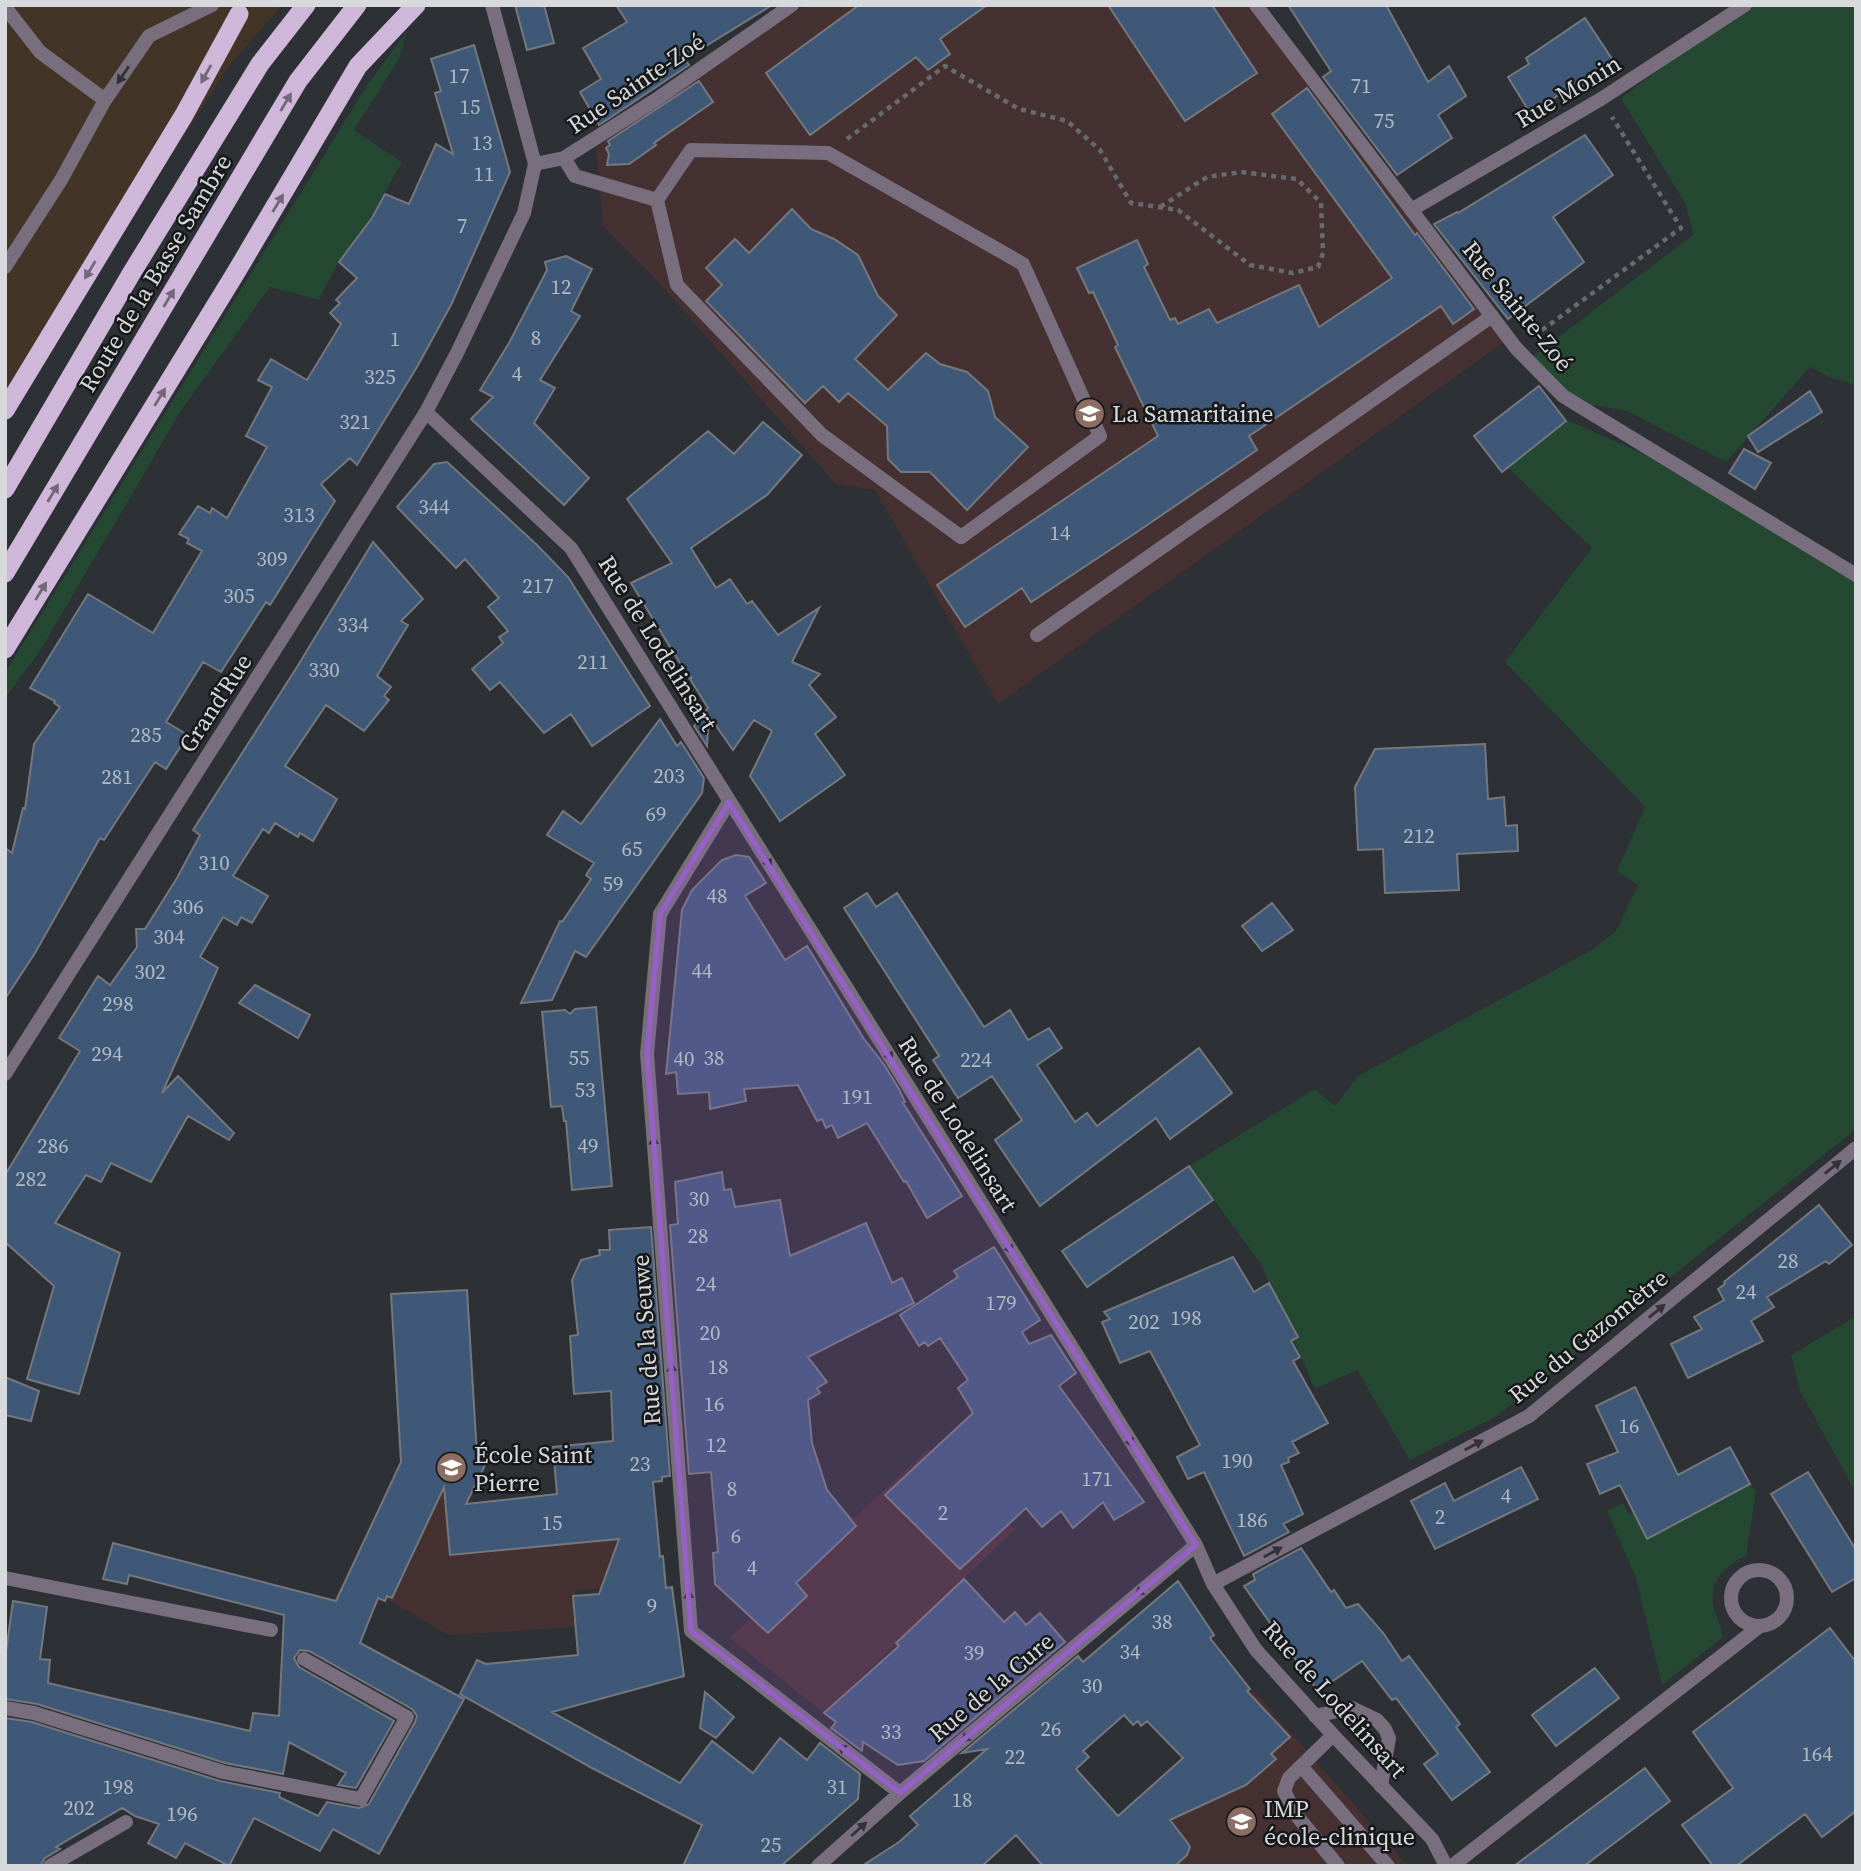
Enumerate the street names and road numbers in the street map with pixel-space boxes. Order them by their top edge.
street label: Rue Sainte-Zoé [561,25,711,141]
street label: Rue Monin [1509,47,1627,135]
street label: Route de la Basse Sambre [71,148,239,398]
street label: Rue Sainte-Zoé [1455,234,1581,378]
street label: Rue de Lodelinsart [591,549,725,737]
street label: Grand'Rue [171,647,259,759]
street label: Rue de Lodelinsart [891,1030,1025,1218]
street label: Rue de la Seuwe [624,1253,668,1427]
street label: Rue du Gazomètre [1501,1261,1675,1411]
street label: Rue de Lodelinsart [1255,1613,1415,1785]
street label: Rue de la Cure [921,1625,1061,1749]

